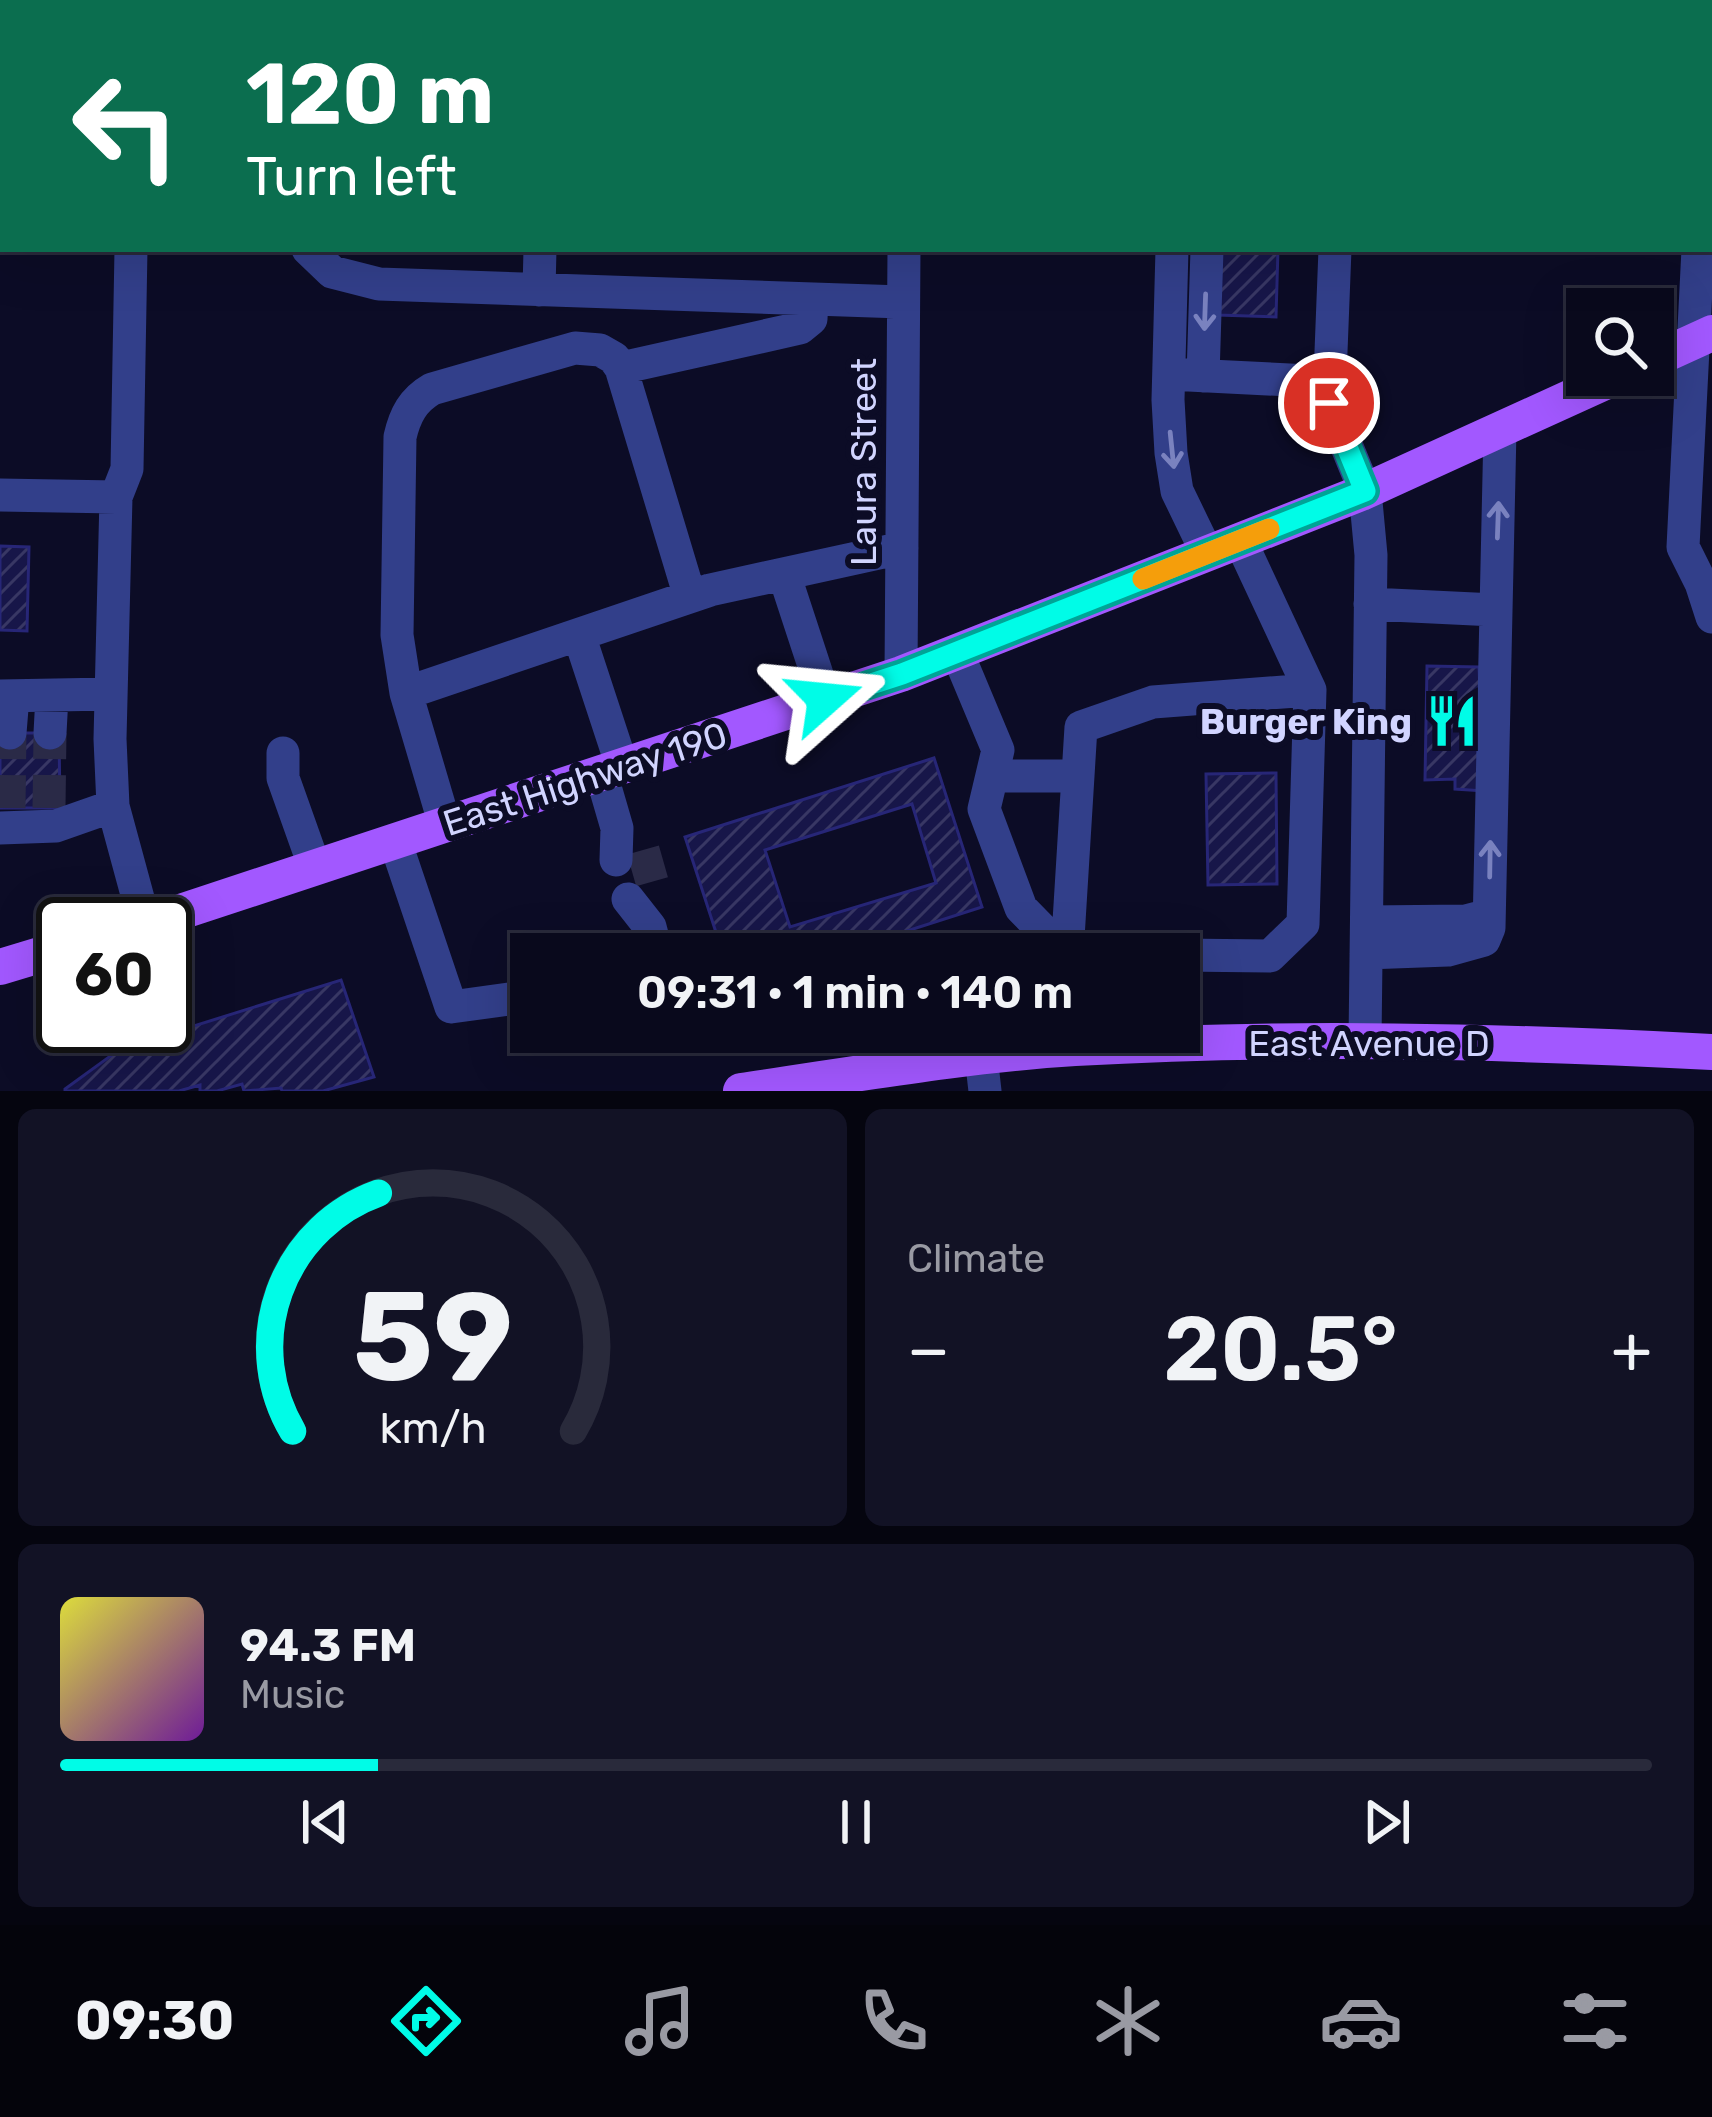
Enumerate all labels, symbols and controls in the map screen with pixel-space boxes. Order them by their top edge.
text: 120 m [246,44,494,144]
icon: left [48,48,204,204]
text: Turn left [246,145,457,209]
map controls [1566,288,1674,396]
button: search [1566,288,1674,396]
one-way arrow [1193,292,1216,331]
pin [1278,352,1380,454]
street label: Laura Street [842,358,885,566]
icon: arrive [1296,370,1362,436]
one-way arrow [1161,430,1184,469]
one-way arrow [1486,501,1509,540]
position arrow [762,636,888,762]
restaurant icon: Burger King [1423,692,1481,750]
place label: Burger King [1200,700,1412,743]
street label: East Highway 190 [438,713,732,845]
one-way arrow [1479,840,1502,879]
speed limit sign: 60 [36,897,192,1053]
text: 09:31 · 1 min · 140 m [637,966,1073,1019]
street label: East Avenue D [1248,1022,1490,1065]
text: Climate [907,1236,1045,1282]
text: 59 [352,1263,513,1411]
text: 20.5° [1163,1296,1398,1403]
text: − [907,1310,950,1389]
text: + [1611,1310,1652,1389]
text: km/h [379,1402,486,1453]
text: 94.3 FM [240,1619,416,1672]
text: Music [240,1672,345,1718]
icon: previous [292,1789,358,1855]
icon: pause [823,1789,889,1855]
icon: next [1354,1789,1420,1855]
icon: directions [384,1979,468,2063]
icon: music [618,1979,702,2063]
icon: phone [852,1979,936,2063]
icon: climate [1086,1979,1170,2063]
icon: car [1319,1979,1403,2063]
icon: filters [1553,1979,1637,2063]
text: 09:30 [75,1989,234,2053]

